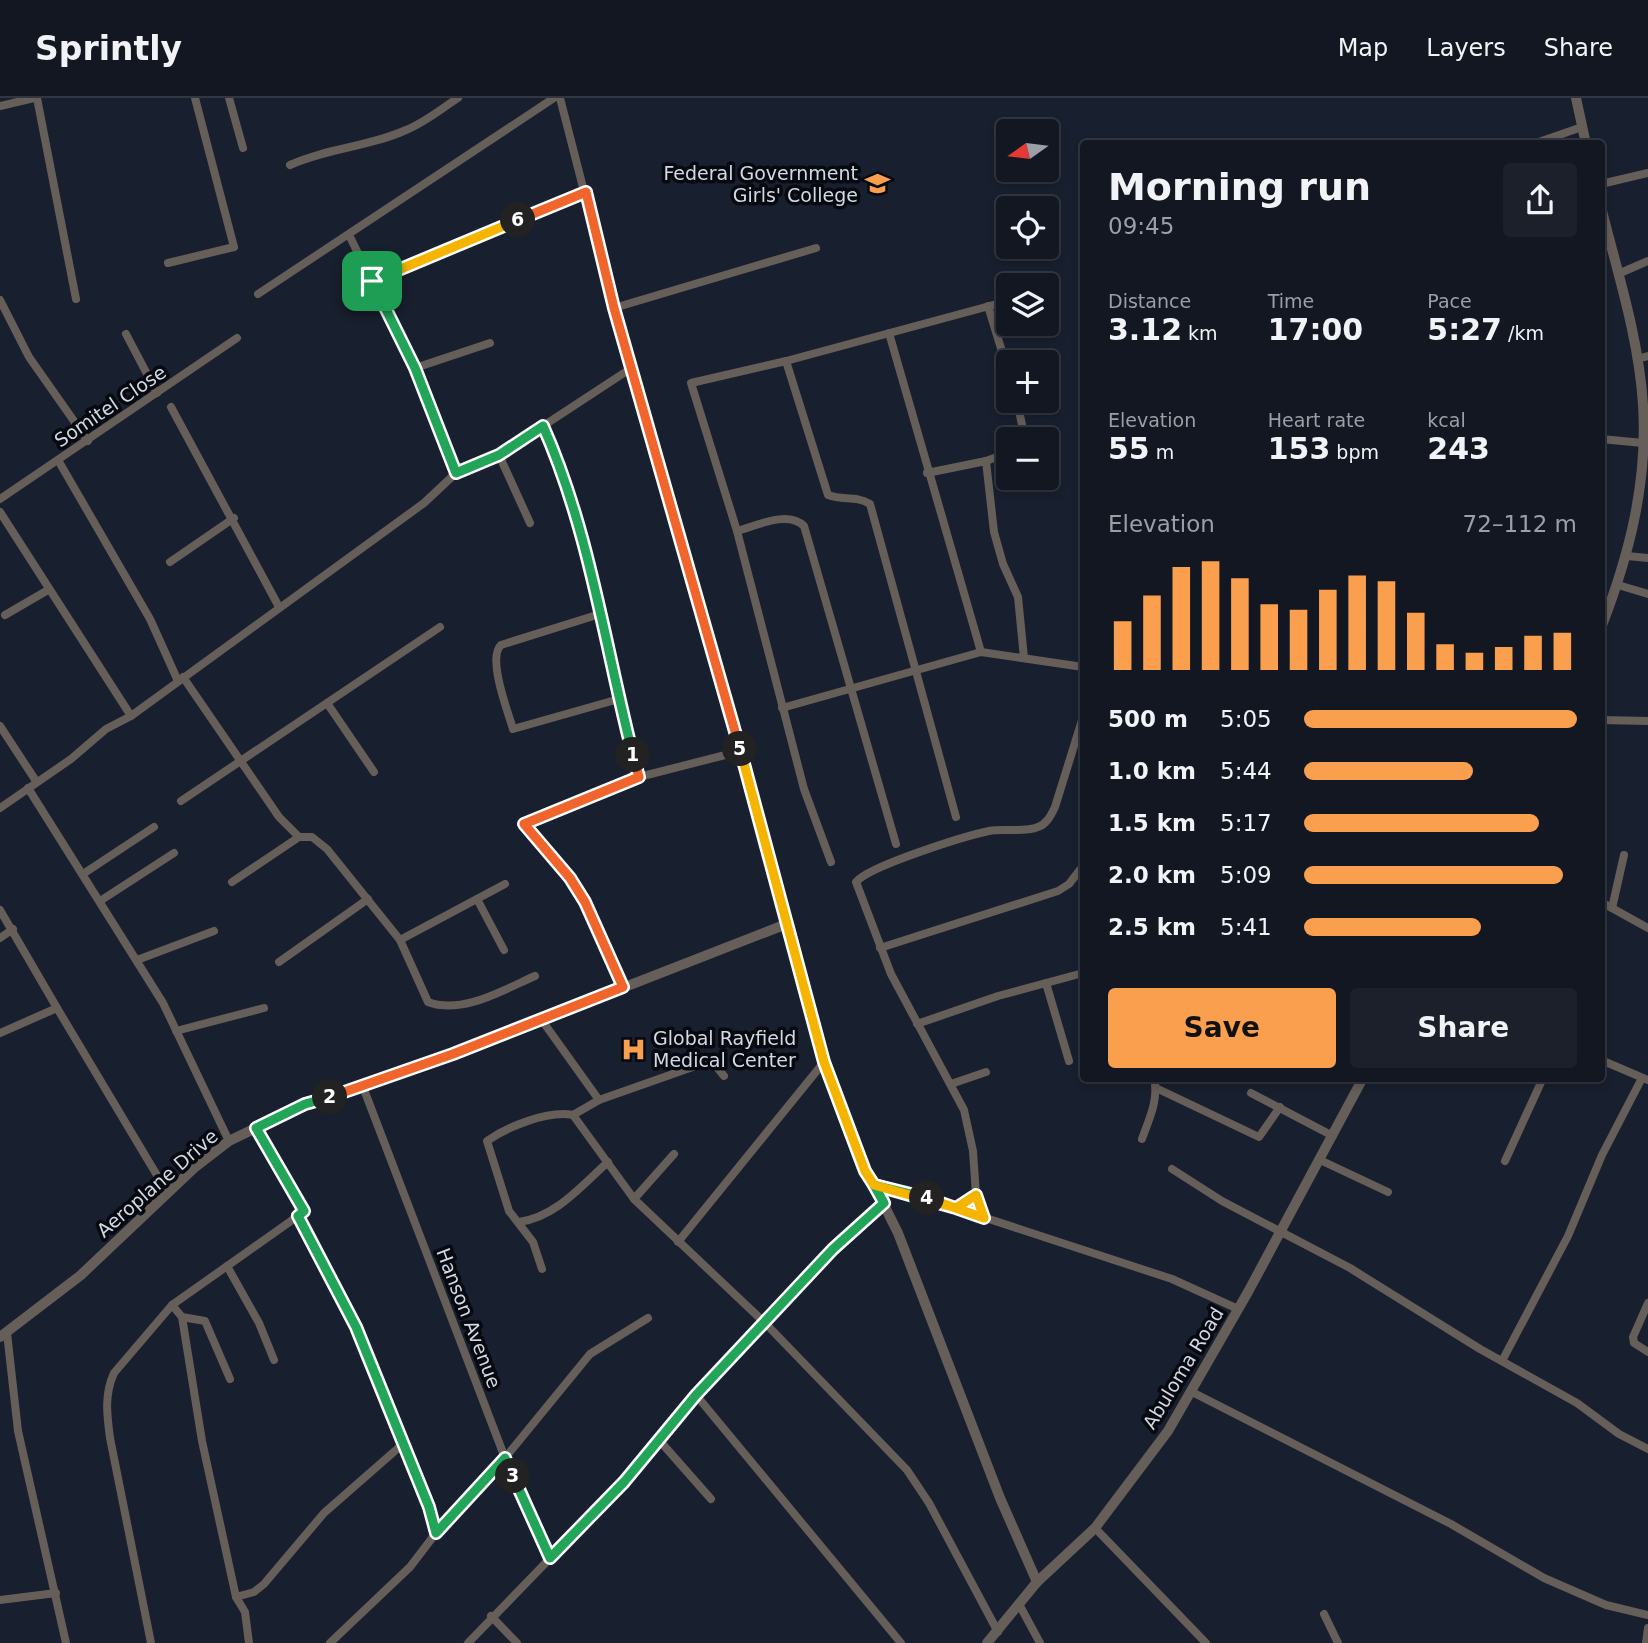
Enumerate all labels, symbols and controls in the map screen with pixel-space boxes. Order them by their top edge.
text: Sprintly [35,29,182,68]
text: Map [1338,34,1388,62]
text: Layers [1426,34,1506,62]
text: Share [1544,34,1613,62]
north arrow [996,119,1059,182]
map controls [996,119,1059,490]
place label: Federal Government Girls' College [663,162,858,206]
button: share [1503,163,1577,237]
text: Morning run [1108,165,1371,209]
school or university icon: Federal Government Girls' College [864,170,892,198]
button: locate [996,196,1059,259]
pin: 6 [500,202,536,238]
text: 6 [511,208,524,230]
text: 09:45 [1108,213,1174,239]
pin [342,251,402,311]
icon: arrive [353,262,391,300]
button: layers [996,273,1059,336]
text: Distance [1108,290,1191,312]
text: Time [1268,290,1314,312]
text: Pace [1427,290,1472,312]
text: 3.12 [1108,312,1182,347]
text: 17:00 [1268,312,1363,347]
text: 5:27 [1427,312,1502,347]
text: km [1182,322,1218,344]
text: /km [1502,322,1544,344]
button: + [996,350,1059,413]
street label: Somitel Close [50,361,170,451]
text: Elevation [1108,409,1196,431]
text: Heart rate [1268,409,1365,431]
text: kcal [1427,409,1466,431]
button: − [996,427,1059,490]
text: 55 [1108,431,1150,466]
text: 153 [1268,431,1330,466]
text: 243 [1427,431,1490,466]
text: m [1150,441,1174,463]
text: bpm [1330,441,1379,463]
text: Elevation [1108,511,1215,537]
text: 72–112 m [1463,511,1577,537]
text: 500 m [1108,706,1188,732]
text: 5:05 [1220,706,1272,732]
pin: 5 [722,732,758,766]
text: 5 [733,737,746,759]
pin: 1 [616,738,650,772]
text: 1 [626,743,639,765]
text: 1.0 km [1108,758,1196,784]
text: 5:44 [1220,758,1272,784]
text: 1.5 km [1108,810,1196,836]
text: 5:17 [1220,810,1272,836]
text: 2.0 km [1108,862,1196,888]
text: 5:09 [1220,862,1272,888]
text: 2.5 km [1108,914,1196,940]
text: 5:41 [1220,914,1272,940]
button: Save [1108,988,1336,1068]
button: Share [1350,988,1577,1068]
place label: Global Rayfield Medical Center [653,1027,796,1071]
hospital icon: Global Rayfield Medical Center [619,1035,647,1063]
pin: 2 [312,1080,348,1114]
text: 2 [323,1085,336,1107]
street label: Aeroplane Drive [92,1125,222,1241]
pin: 4 [909,1180,944,1216]
text: 4 [920,1186,933,1208]
street label: Hanson Avenue [432,1245,506,1391]
street label: Abuloma Road [1138,1303,1228,1433]
pin: 3 [496,1458,530,1494]
text: 3 [506,1464,519,1486]

